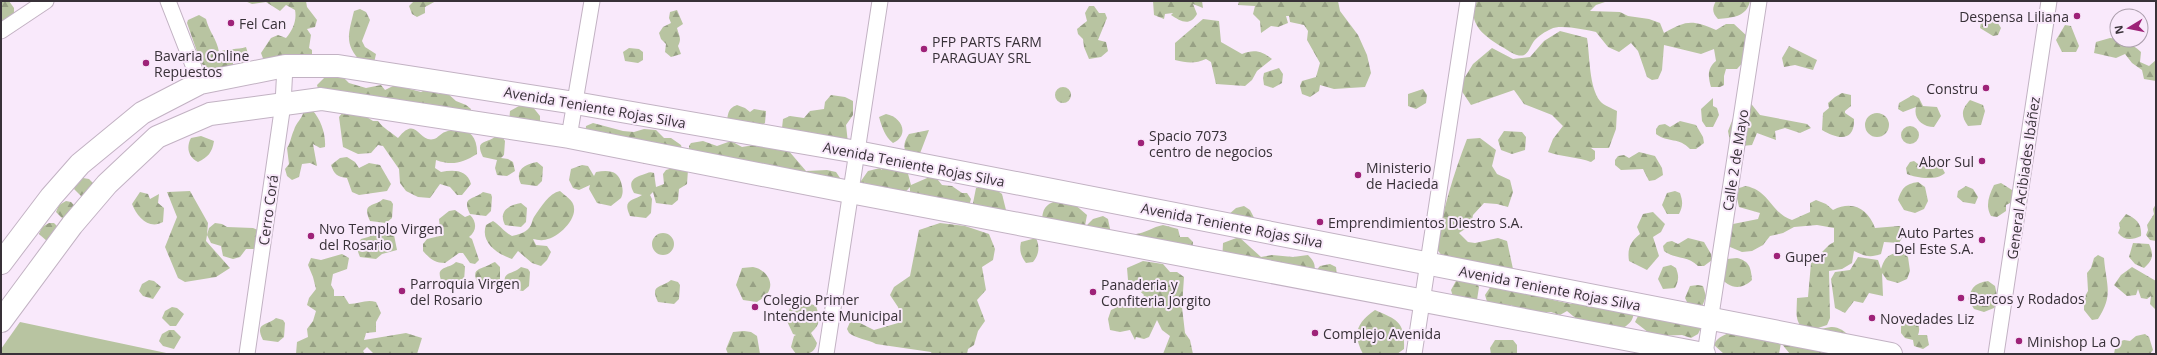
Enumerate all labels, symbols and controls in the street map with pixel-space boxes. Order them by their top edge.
place label: Despensa Liliana [1959,7,2069,26]
north arrow [2109,8,2149,48]
marker: Despensa Liliana [2072,11,2082,21]
place label: Fel Can [239,14,286,33]
marker: Fel Can [226,18,236,28]
text: N [2110,24,2127,36]
place label: PFP PARTS FARM PARAGUAY SRL [932,32,1042,67]
marker: PFP PARTS FARM PARAGUAY SRL [919,44,929,54]
place label: Bavaria Online Repuestos [154,46,249,81]
marker: Bavaria Online Repuestos [141,58,151,68]
place label: Constru [1926,79,1978,98]
street label: Avenida Teniente Rojas Silva [502,82,688,132]
marker: Constru [1981,83,1991,93]
street label: General Acibiades Ibáñez [2002,95,2044,261]
street label: Calle 2 de Mayo [1718,108,1752,212]
place label: Spacio 7073 centro de negocios [1149,126,1273,161]
street label: Avenida Teniente Rojas Silva [822,137,1006,191]
marker: Spacio 7073 centro de negocios [1136,138,1146,148]
place label: Abor Sul [1919,152,1974,171]
marker: Abor Sul [1977,156,1987,166]
place label: Ministerio de Hacieda [1366,158,1439,193]
marker: Ministerio de Hacieda [1353,170,1363,180]
street label: Cerro Corá [254,174,282,246]
street label: Avenida Teniente Rojas Silva [1140,198,1324,252]
place label: Emprendimientos Diestro S.A. [1328,213,1523,232]
marker: Emprendimientos Diestro S.A. [1315,217,1325,227]
place label: Nvo Templo Virgen del Rosario [319,219,443,254]
place label: Auto Partes Del Este S.A. [1894,223,1974,258]
marker: Nvo Templo Virgen del Rosario [306,231,316,241]
marker: Auto Partes Del Este S.A. [1977,235,1987,245]
place label: Guper [1785,247,1826,266]
marker: Guper [1772,251,1782,261]
street label: Avenida Teniente Rojas Silva [1458,261,1642,315]
place label: Parroquia Virgen del Rosario [410,274,520,309]
place label: Panaderia y Confiteria Jorgito [1101,275,1211,310]
marker: Parroquia Virgen del Rosario [397,286,407,296]
marker: Panaderia y Confiteria Jorgito [1088,287,1098,297]
place label: Barcos y Rodados [1969,289,2085,308]
place label: Colegio Primer Intendente Municipal [763,290,902,325]
marker: Barcos y Rodados [1956,293,1966,303]
marker: Colegio Primer Intendente Municipal [750,302,760,312]
place label: Novedades Liz [1880,309,1975,328]
marker: Novedades Liz [1867,313,1877,323]
place label: Complejo Avenida [1323,324,1441,343]
marker: Complejo Avenida [1310,328,1320,338]
place label: Minishop La O [2027,332,2121,351]
marker: Minishop La O [2014,336,2024,346]

